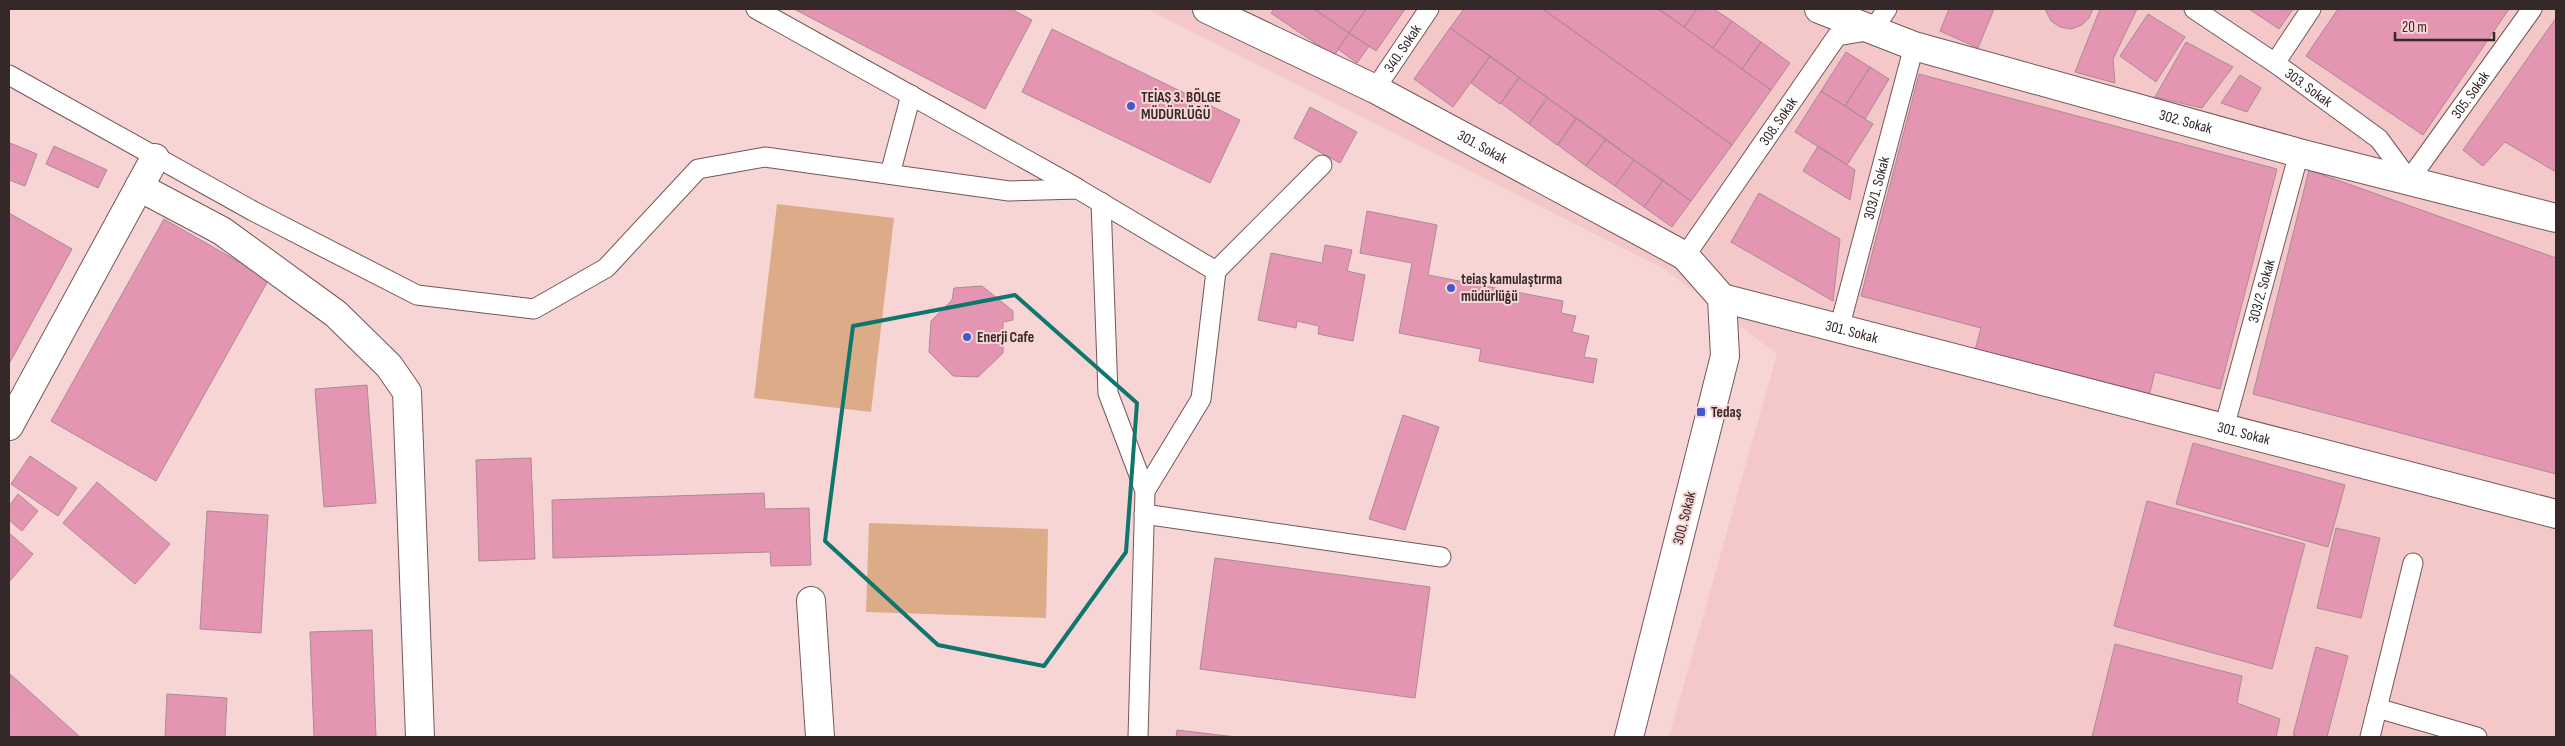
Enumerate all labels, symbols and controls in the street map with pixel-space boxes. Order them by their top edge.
scale bar [2395,10,2494,42]
text: 20 m [2402,18,2427,37]
street label: 340. Sokak [1380,21,1426,76]
street label: 303. Sokak [2281,64,2336,112]
street label: 305. Sokak [2447,67,2494,123]
place label: TEİAŞ 3. BÖLGE MÜDÜRLÜĞÜ [1141,88,1221,124]
street label: 308. Sokak [1755,93,1802,149]
marker: TEİAŞ 3. BÖLGE MÜDÜRLÜĞÜ [1125,100,1137,112]
street label: 302. Sokak [2157,106,2215,139]
street label: 301. Sokak [1454,126,1511,168]
street label: 303/1. Sokak [1859,154,1894,222]
street label: 303/2. Sokak [2244,257,2280,325]
place label: teiaş kamulaştırma müdürlüğü [1461,270,1562,306]
marker: teiaş kamulaştırma müdürlüğü [1445,282,1457,294]
street label: 301. Sokak [1823,316,1880,348]
place label: Enerji Cafe [977,328,1034,347]
marker: Enerji Cafe [961,331,973,343]
place label: Tedaş [1711,403,1742,422]
marker: Tedaş [1695,406,1707,418]
street label: 301. Sokak [2215,418,2272,450]
street label: 300. Sokak [1669,489,1700,547]

